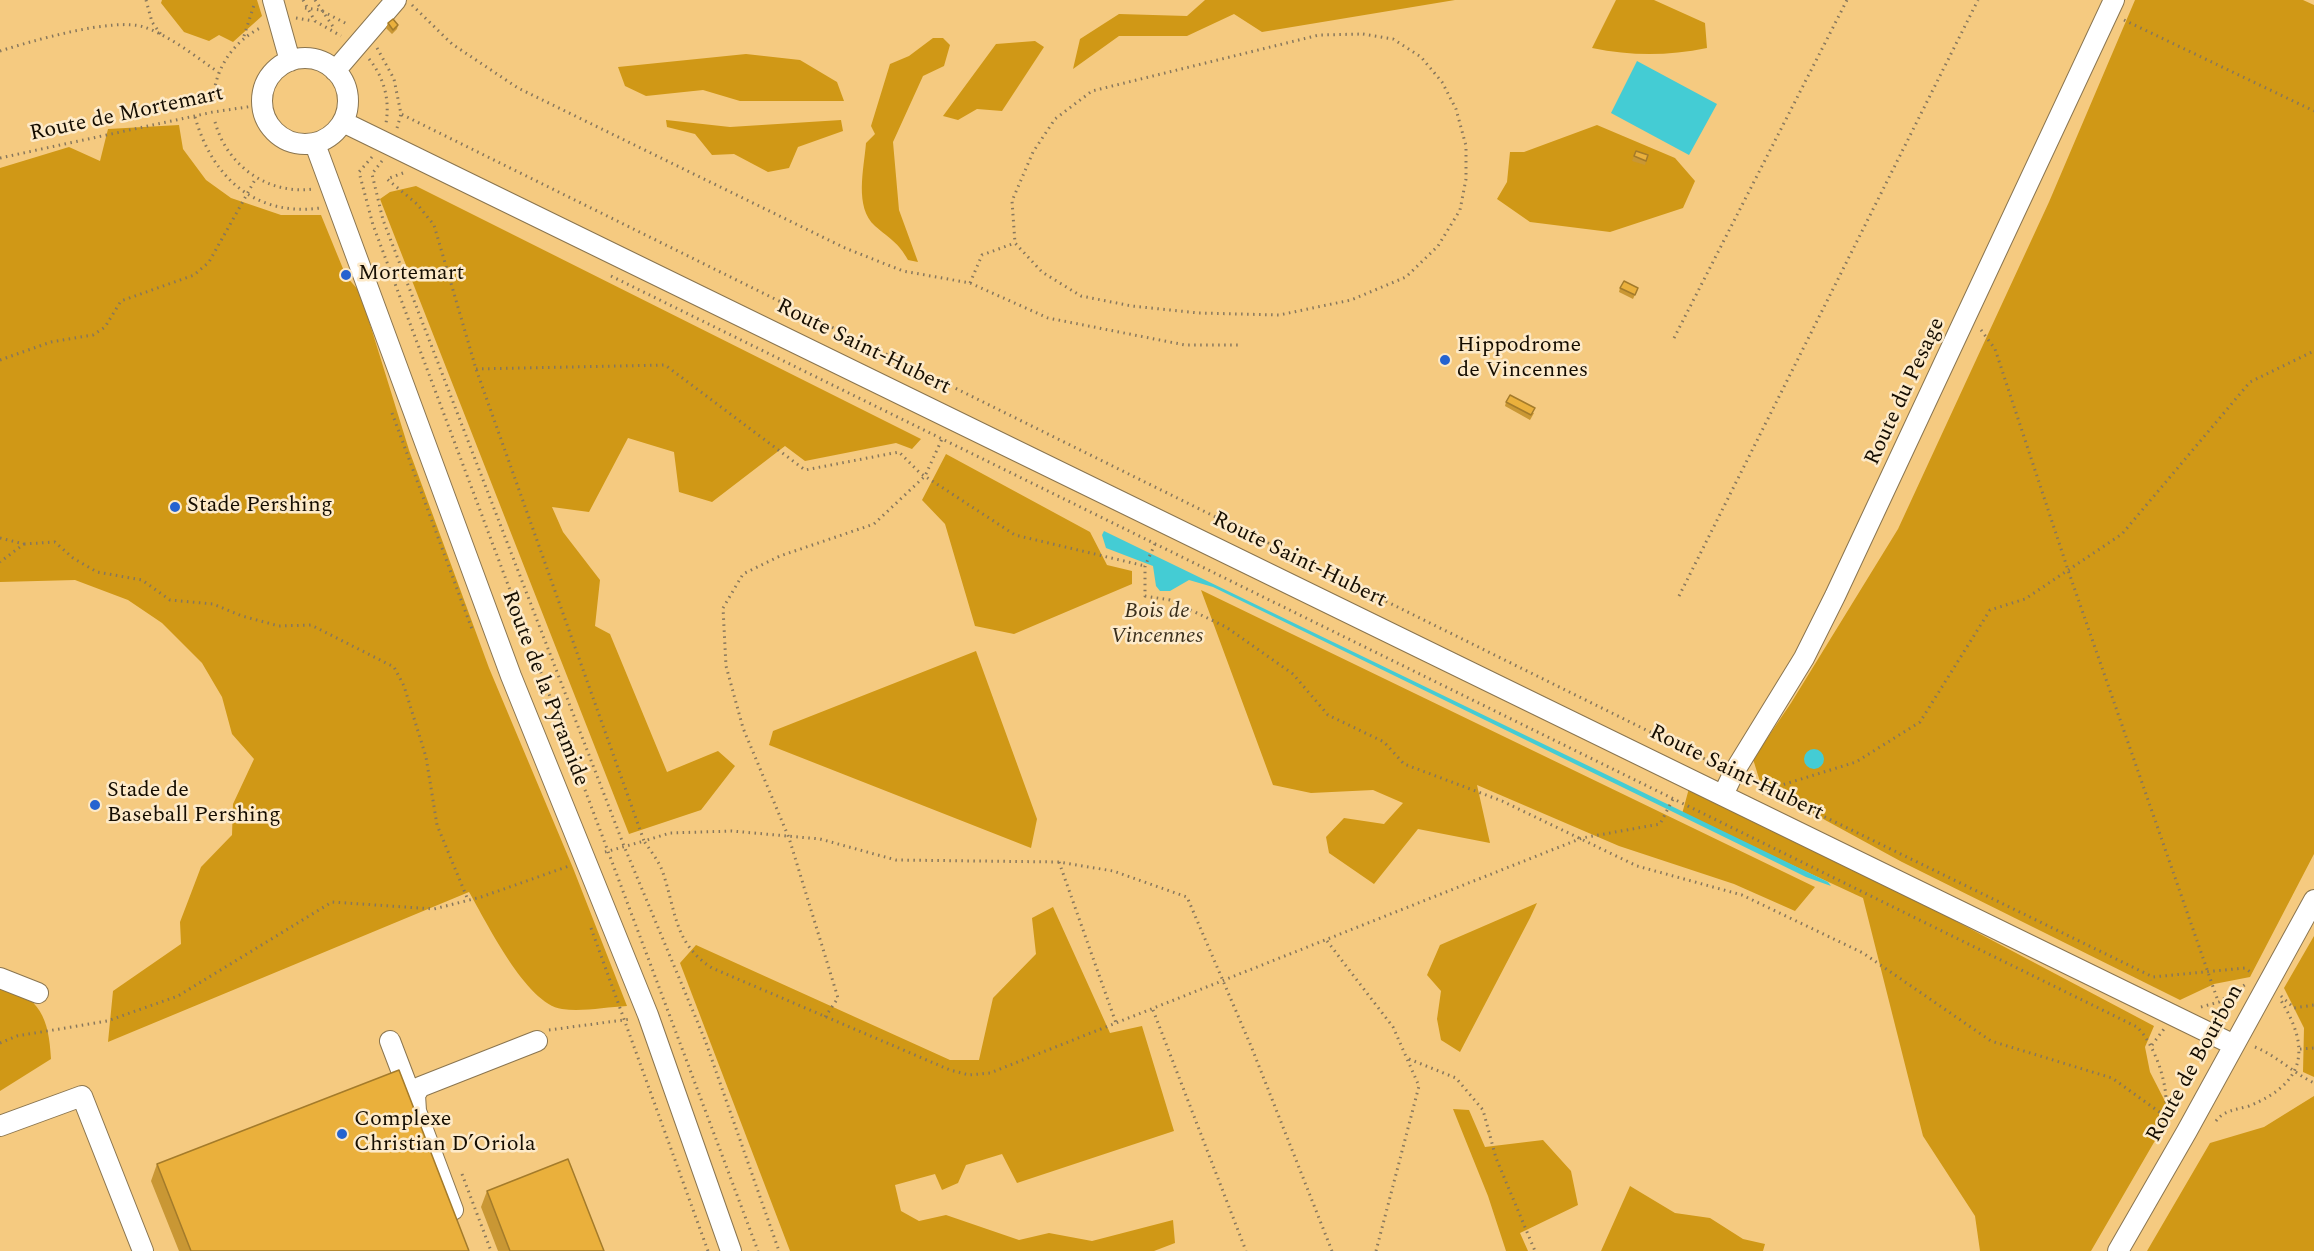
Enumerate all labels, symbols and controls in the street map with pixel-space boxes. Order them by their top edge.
street label: Route de Mortemart [28,82,226,148]
place label: Mortemart [358,262,464,288]
marker: Mortemart [339,268,353,282]
street label: Route Saint-Hubert [772,294,954,402]
street label: Route du Pesage [1860,314,1952,470]
place label: Hippodrome de Vincennes [1457,334,1588,386]
marker: Hippodrome de Vincennes [1438,353,1452,367]
place label: Stade Pershing [187,494,333,520]
marker: Stade Pershing [168,500,182,514]
street label: Route Saint-Hubert [1208,507,1390,615]
street label: Route de la Pyramide [495,588,593,790]
park label: Bois de Vincennes [1111,600,1203,652]
street label: Route Saint-Hubert [1645,720,1827,828]
place label: Stade de Baseball Pershing [107,779,281,830]
marker: Stade de Baseball Pershing [88,798,102,812]
street label: Route de Bourbon [2142,981,2250,1147]
place label: Complexe Christian D’Oriola [354,1108,536,1160]
marker: Complexe Christian D’Oriola [335,1127,349,1141]

